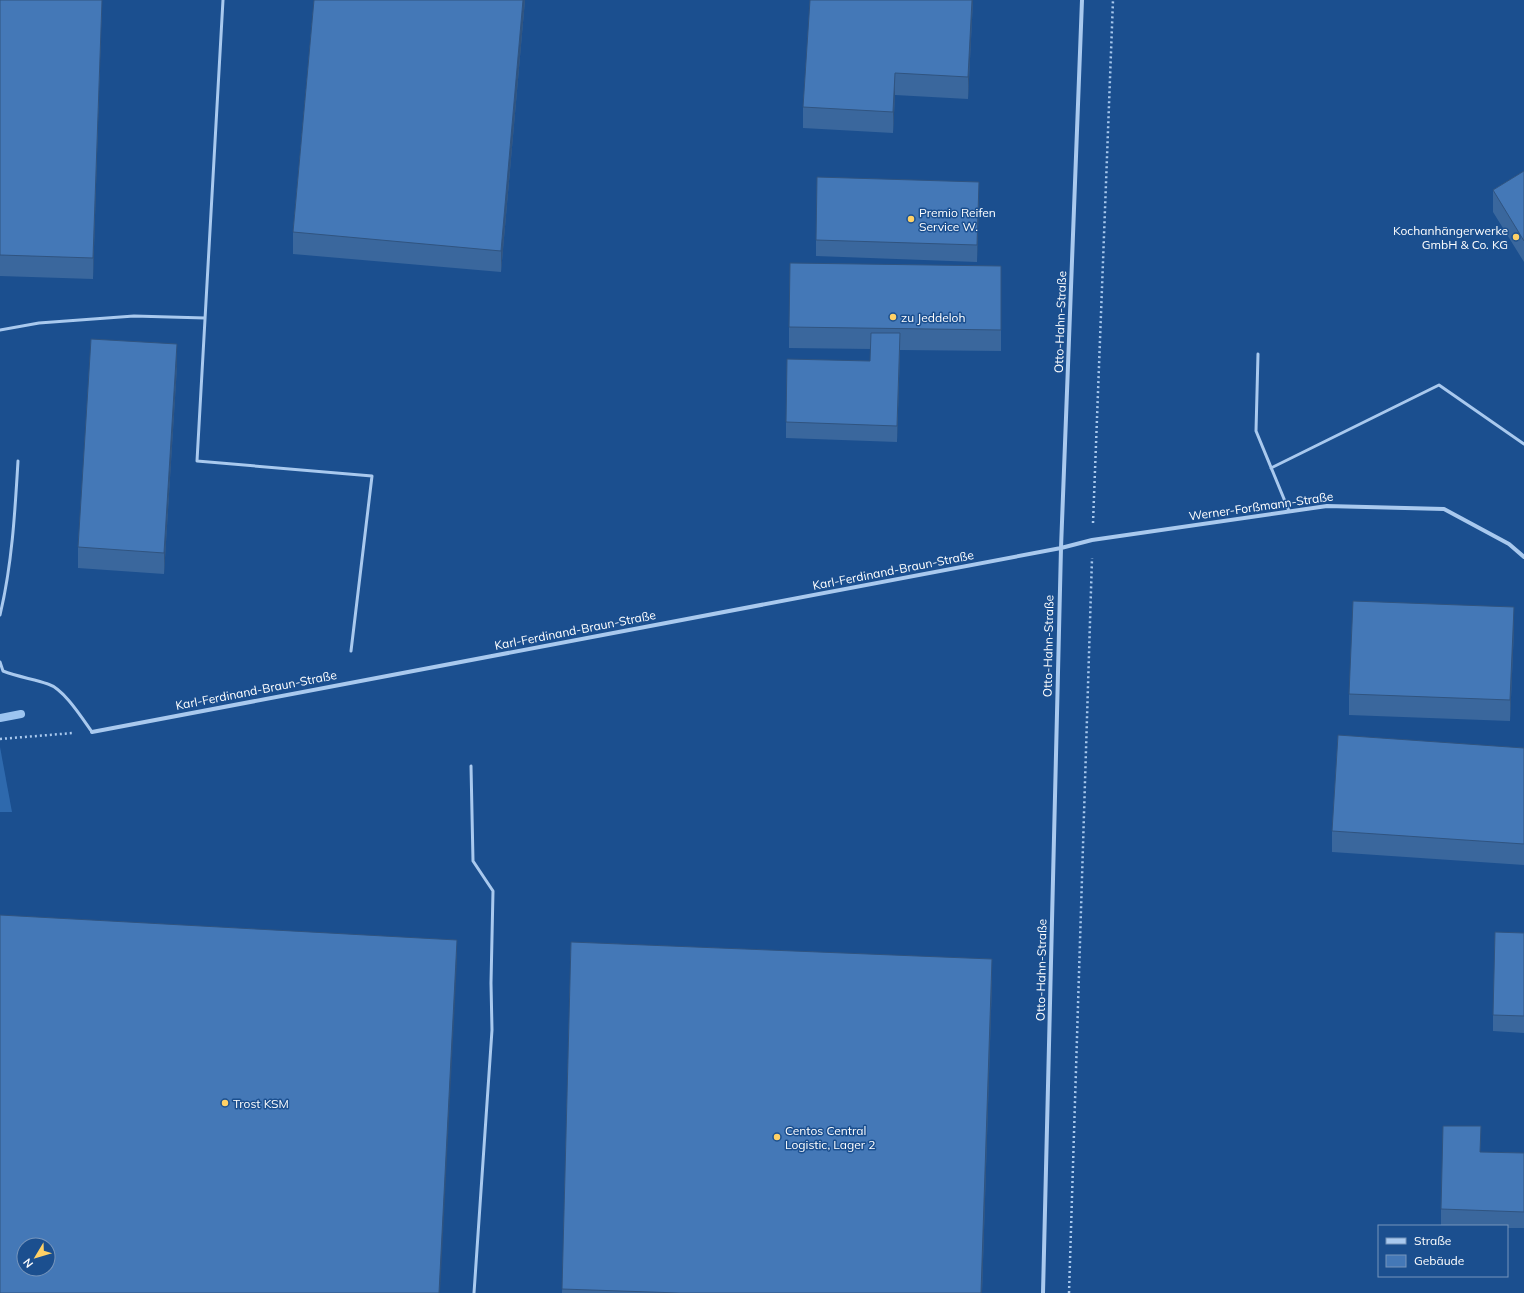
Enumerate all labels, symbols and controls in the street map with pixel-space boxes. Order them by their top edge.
place label: Premio Reifen Service W. [919,205,996,234]
marker: Premio Reifen Service W. [906,214,916,224]
place label: Kochanhängerwerke GmbH & Co. KG [1393,223,1508,252]
marker: Kochanhängerwerke GmbH & Co. KG [1511,232,1521,242]
street label: Otto-Hahn-Straße [1051,271,1069,373]
place label: zu Jeddeloh [901,310,965,325]
marker: zu Jeddeloh [888,312,898,322]
street label: Werner-Forßmann-Straße [1188,488,1334,524]
street label: Karl-Ferdinand-Braun-Straße [811,547,975,593]
street label: Otto-Hahn-Straße [1040,595,1056,697]
street label: Karl-Ferdinand-Braun-Straße [493,607,657,653]
street label: Karl-Ferdinand-Braun-Straße [174,667,338,713]
street label: Otto-Hahn-Straße [1033,919,1049,1021]
place label: Trost KSM [233,1096,289,1111]
marker: Trost KSM [220,1098,230,1108]
place label: Centos Central Logistic, Lager 2 [785,1123,876,1152]
marker: Centos Central Logistic, Lager 2 [772,1132,782,1142]
legend [1378,1225,1508,1277]
text: Straße [1414,1233,1451,1248]
north arrow [16,1237,56,1277]
text: Gebäude [1414,1253,1464,1268]
text: N [20,1256,36,1271]

